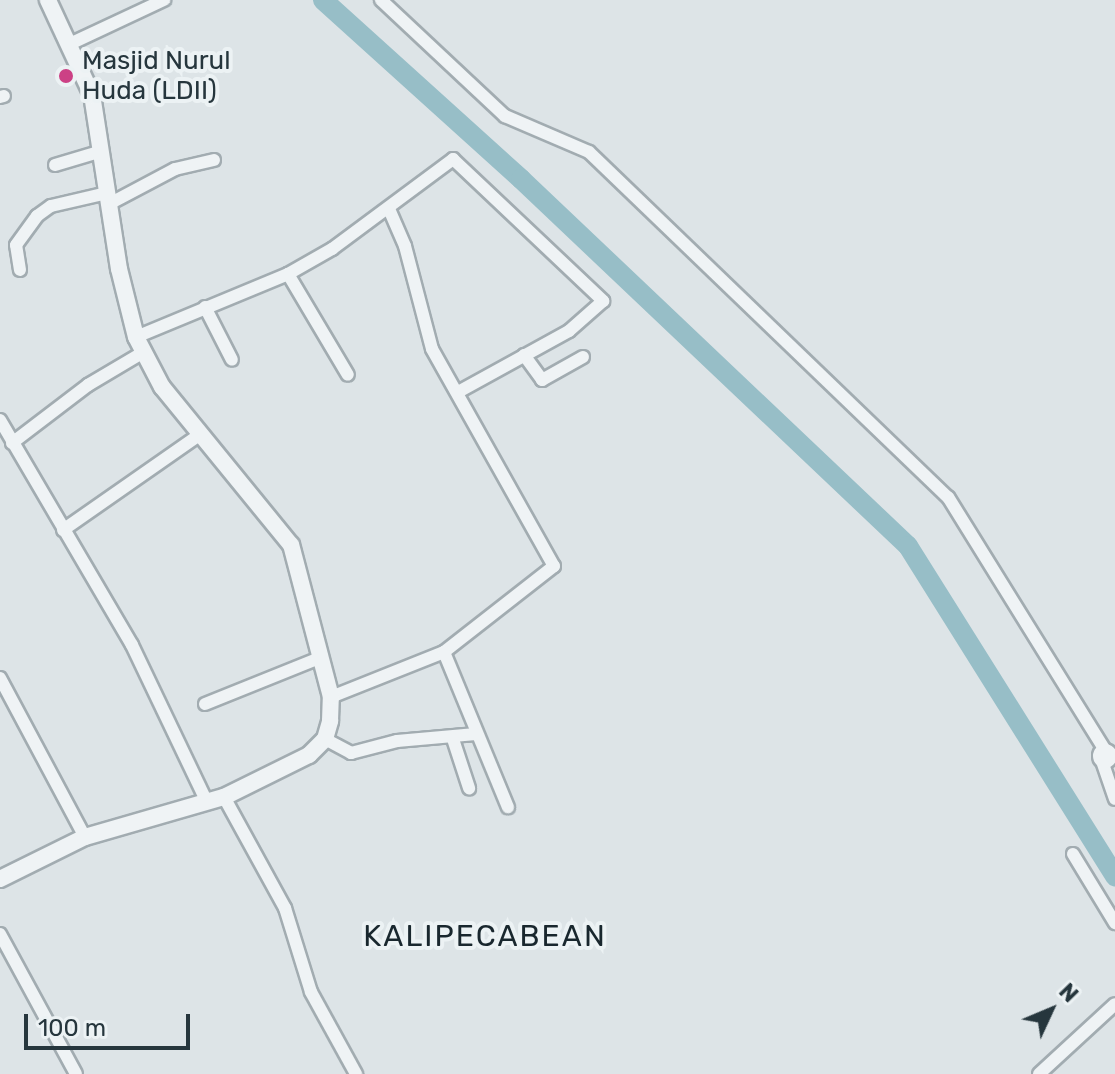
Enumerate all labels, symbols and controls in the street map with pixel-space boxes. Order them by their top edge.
place label: Masjid Nurul Huda (LDII) [82,45,231,106]
marker: Masjid Nurul Huda (LDII) [57,67,75,85]
district label: KALIPECABEAN [363,918,607,954]
north arrow [1011,970,1091,1050]
text: N [1053,978,1084,1008]
scale bar [28,998,194,1048]
text: 100 m [38,1014,106,1042]

